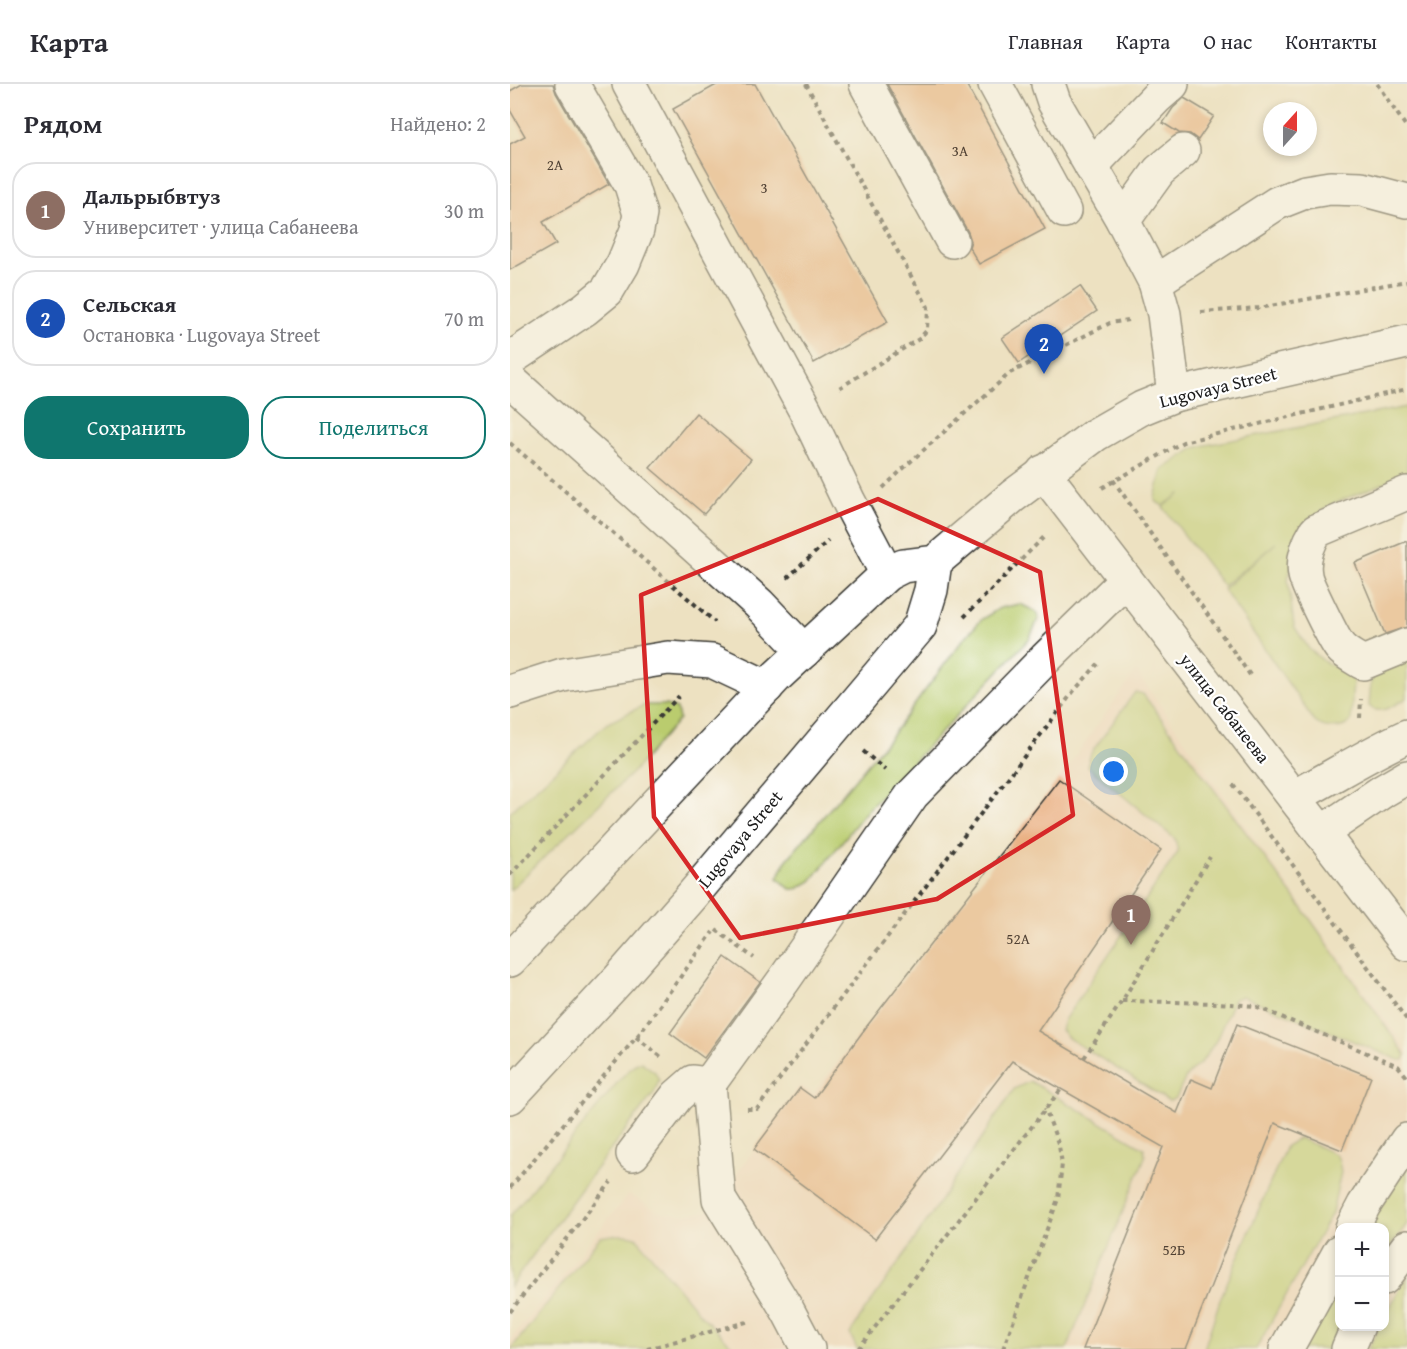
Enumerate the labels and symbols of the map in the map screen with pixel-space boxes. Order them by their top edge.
north arrow [1263,102,1317,156]
house number: 3А [952,140,968,161]
house number: 2А [547,154,563,175]
house number: 3 [760,177,768,198]
pin: 2 [1024,324,1064,374]
street label: Lugovaya Street [1156,359,1280,415]
street label: улица Сабанеева [1173,646,1277,769]
your location [1099,757,1128,786]
street label: Lugovaya Street [691,784,789,894]
pin: 1 [1112,896,1150,945]
house number: 52А [1006,928,1030,949]
house number: 52Б [1163,1239,1185,1260]

